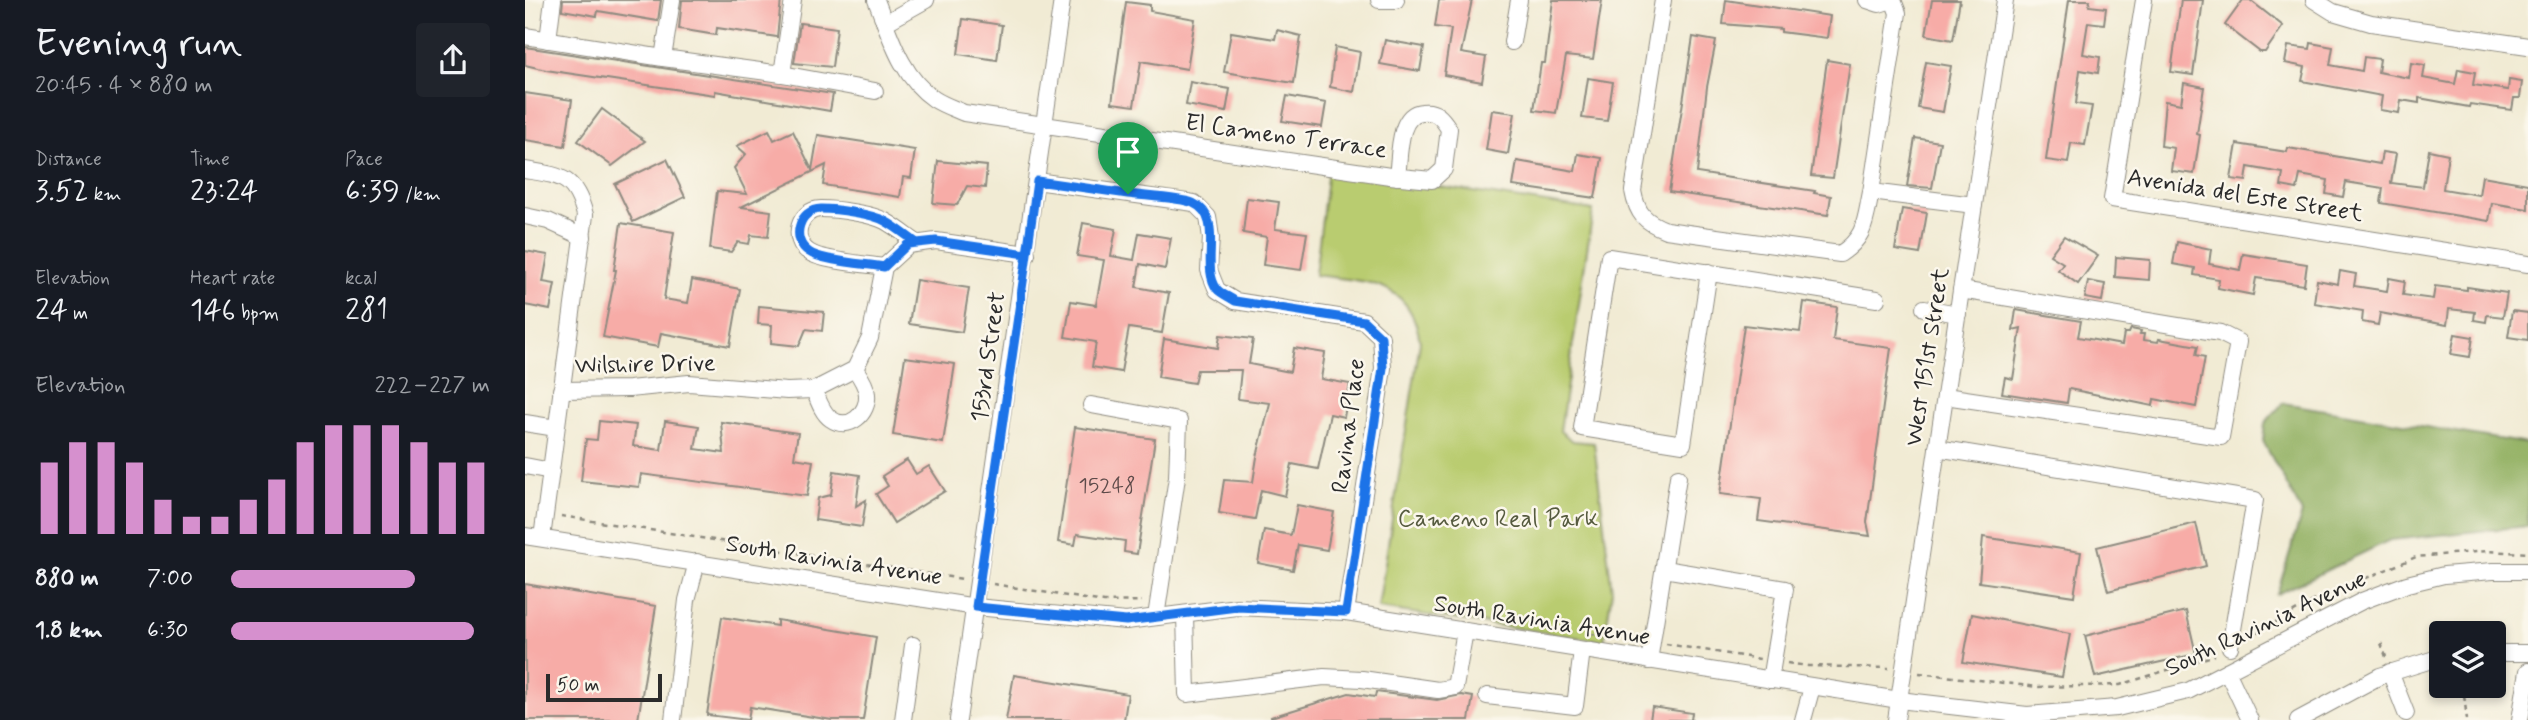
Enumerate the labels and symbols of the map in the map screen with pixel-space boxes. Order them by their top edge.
street label: El Cameno Terrace [1183,107,1389,167]
pin [1098,122,1158,194]
street label: Avenida del Este Street [2125,162,2365,230]
street label: West 151st Street [1899,266,1957,448]
street label: 153rd Street [965,290,1013,424]
street label: Wilshire Drive [574,348,716,382]
street label: Ravina Place [1325,357,1373,495]
house number: 15248 [1079,472,1135,500]
park label: Cameno Real Park [1398,504,1598,535]
street label: South Ravinia Avenue [724,529,944,593]
street label: South Ravinia Avenue [2160,564,2372,684]
street label: South Ravinia Avenue [1432,589,1652,653]
scale bar [546,671,661,703]

